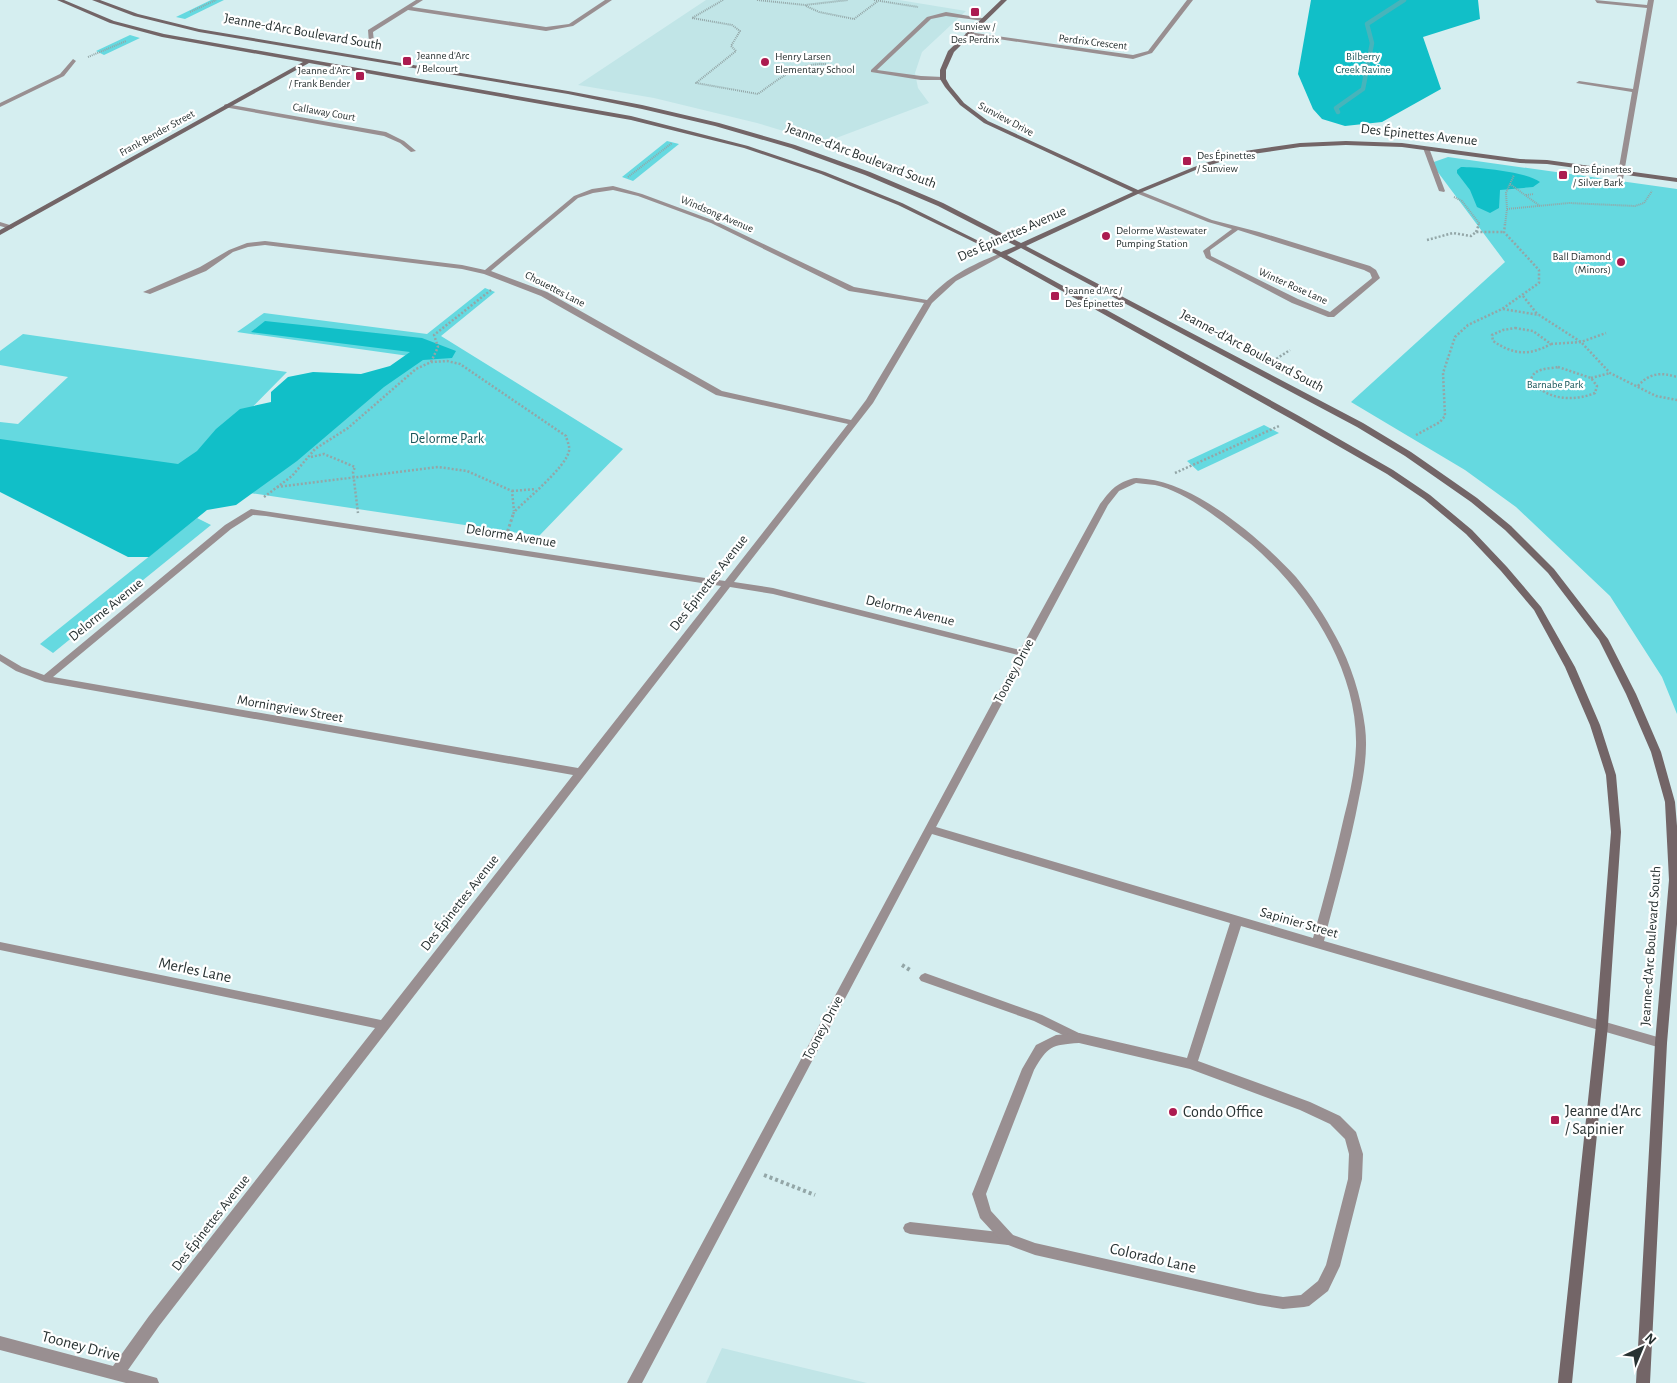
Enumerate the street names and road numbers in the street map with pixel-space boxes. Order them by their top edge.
street label: Jeanne-d'Arc Boulevard South [223,11,383,53]
street label: Perdrix Crescent [1058,32,1128,52]
street label: Sunview Drive [977,100,1035,138]
street label: Callaway Court [292,101,357,123]
street label: Frank Bender Street [118,108,197,158]
street label: Des Épinettes Avenue [1360,119,1478,148]
street label: Jeanne-d'Arc Boulevard South [784,121,938,191]
street label: Windsong Avenue [679,194,755,234]
street label: Des Épinettes Avenue [954,201,1068,264]
street label: Winter Rose Lane [1257,266,1329,306]
street label: Chouettes Lane [523,269,587,309]
street label: Jeanne-d'Arc Boulevard South [1178,307,1326,395]
street label: Delorme Avenue [465,522,557,550]
street label: Des Épinettes Avenue [665,531,751,634]
street label: Delorme Avenue [66,576,146,644]
street label: Delorme Avenue [864,593,956,629]
street label: Tooney Drive [991,637,1037,705]
street label: Morningview Street [236,693,344,725]
street label: Des Épinettes Avenue [416,851,502,954]
street label: Jeanne-d'Arc Boulevard South [1638,866,1664,1026]
street label: Sapinier Street [1259,905,1340,941]
street label: Merles Lane [157,954,233,986]
street label: Tooney Drive [800,994,846,1062]
street label: Des Épinettes Avenue [167,1171,253,1274]
street label: Colorado Lane [1108,1240,1198,1276]
street label: Tooney Drive [40,1328,122,1365]

